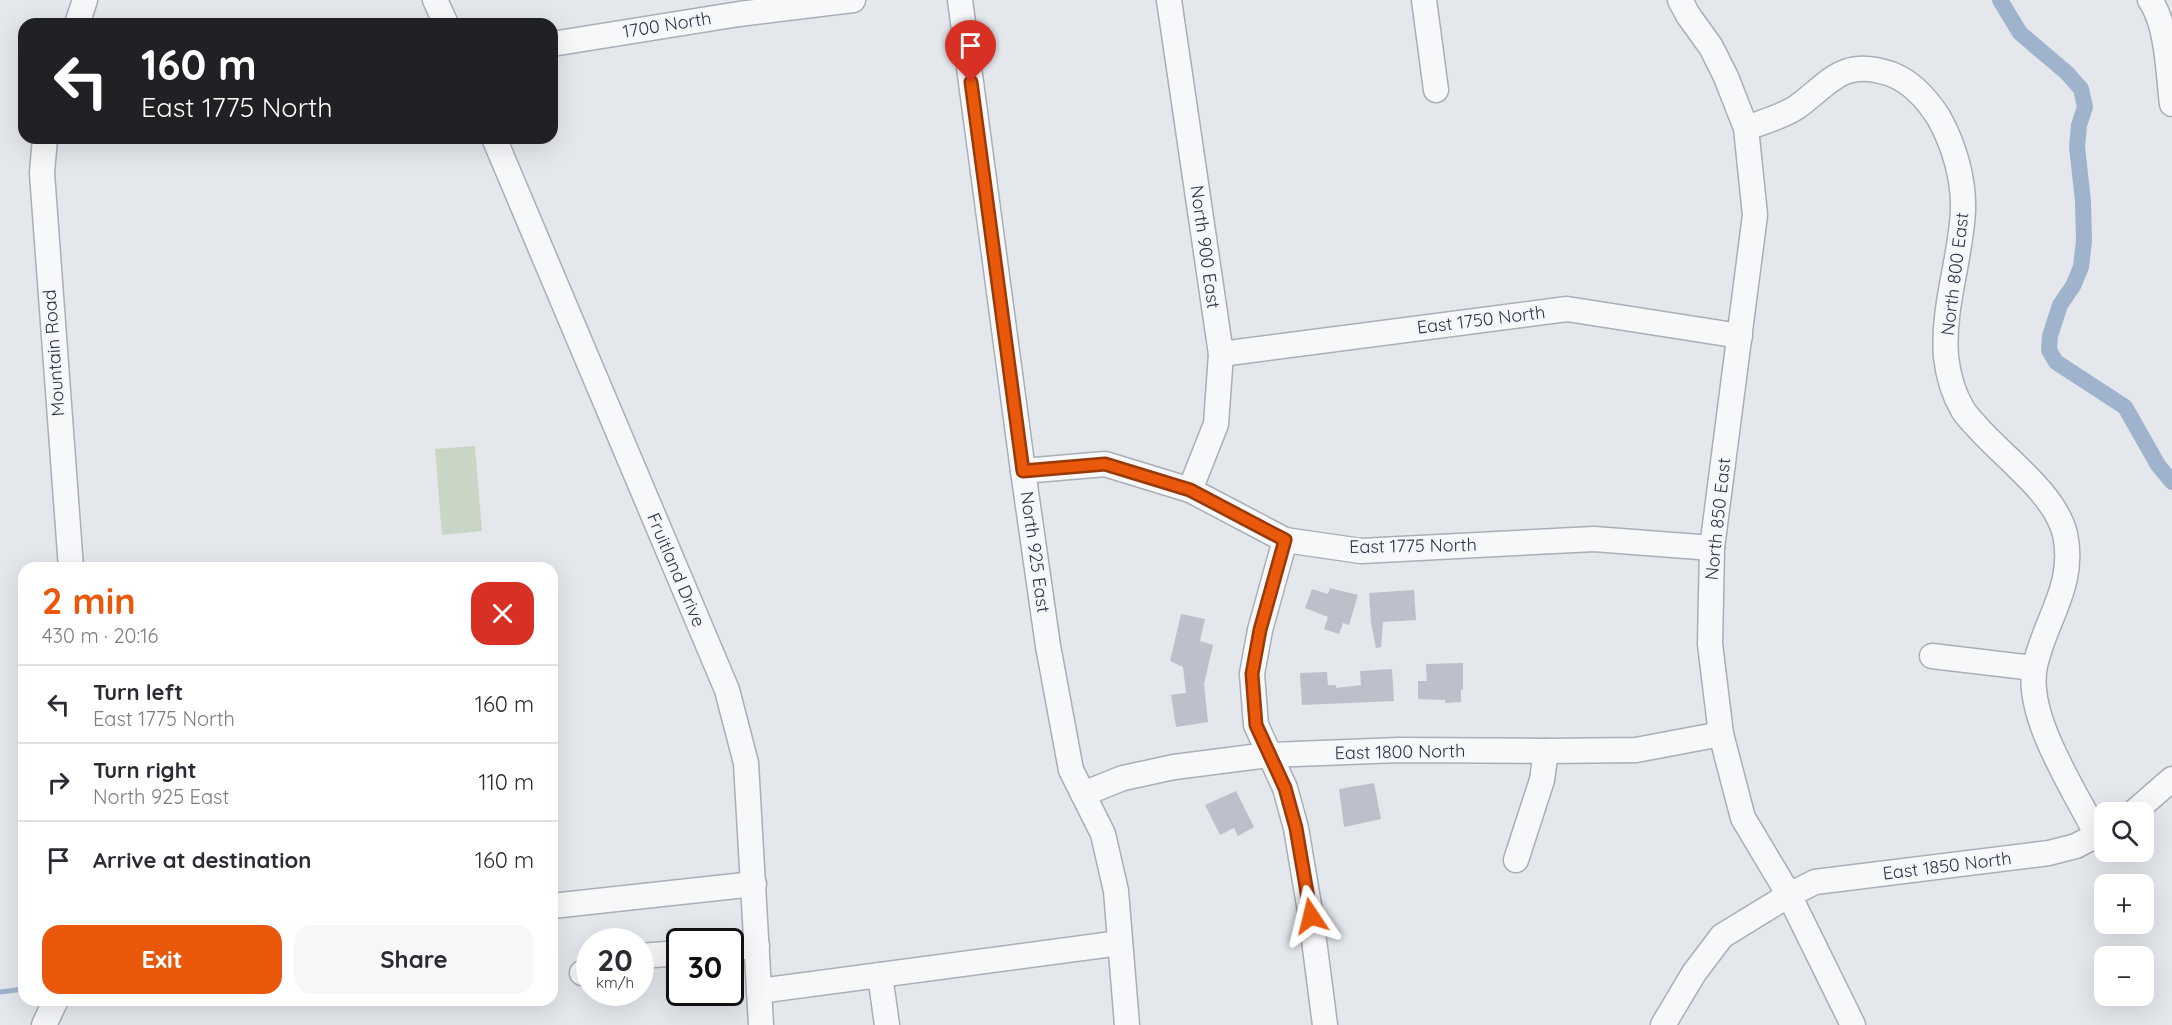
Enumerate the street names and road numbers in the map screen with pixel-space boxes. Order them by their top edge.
street label: 1700 North [621,6,713,43]
street label: North 900 East [1185,184,1226,310]
street label: North 800 East [1936,211,1973,337]
street label: Mountain Road [38,289,69,417]
street label: East 1750 North [1415,300,1546,339]
street label: North 850 East [1700,457,1735,581]
street label: North 925 East [1016,490,1055,614]
street label: Fruitland Drive [642,509,711,630]
street label: East 1775 North [1349,533,1477,558]
street label: East 1800 North [1335,739,1465,764]
street label: East 1850 North [1881,846,2013,885]

